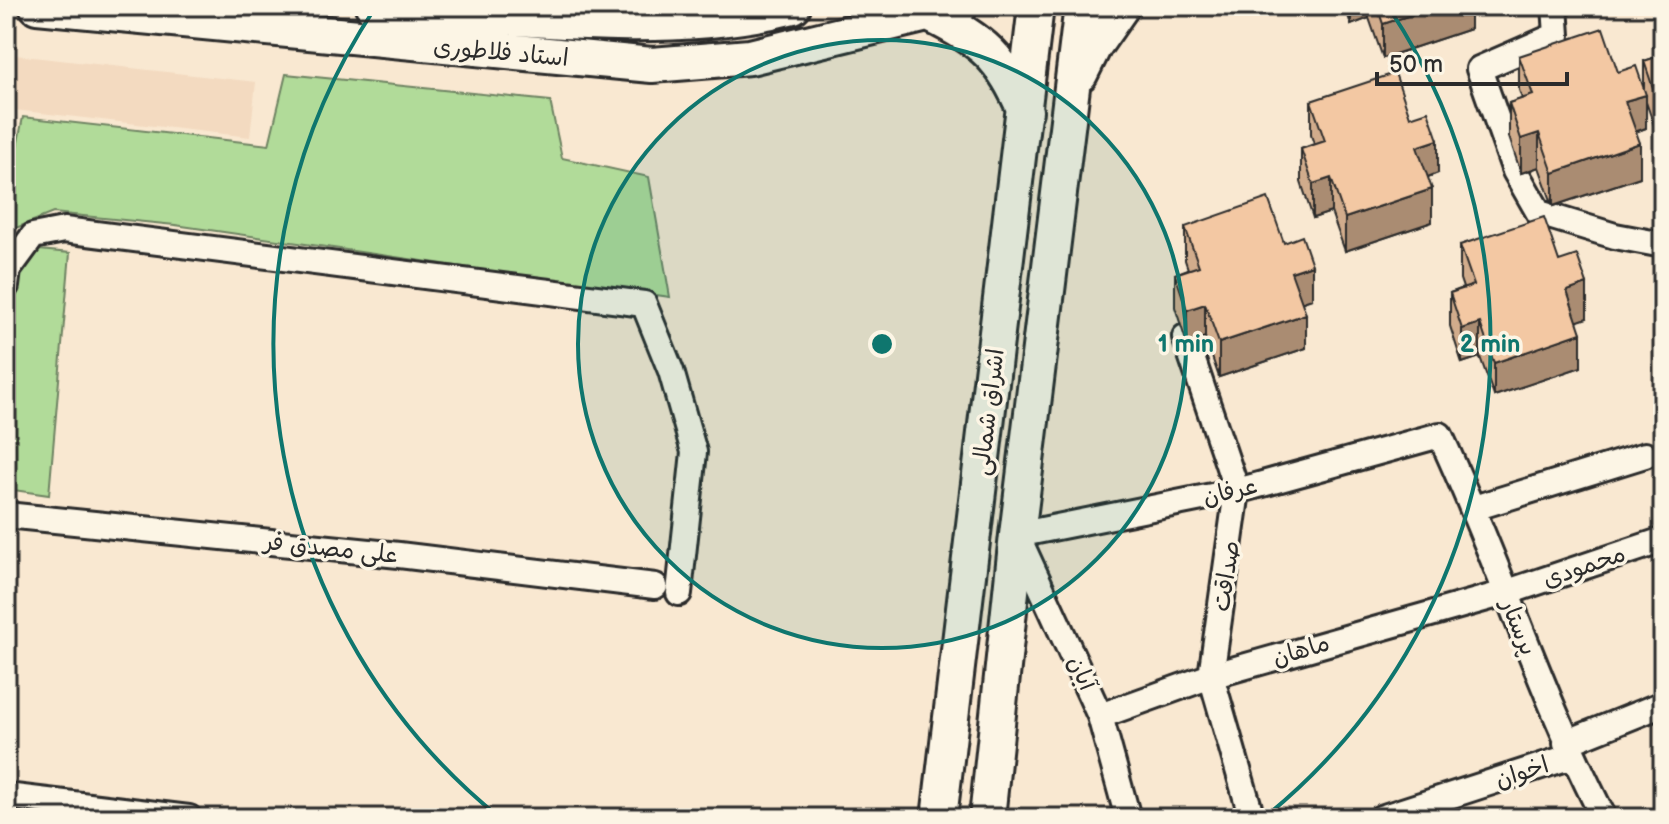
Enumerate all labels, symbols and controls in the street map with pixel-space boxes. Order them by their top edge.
street label: استاد فلاطوری [432,32,570,73]
scale bar [1377,36,1567,86]
text: 50 m [1389,50,1443,79]
centre of rings [868,330,896,358]
text: 1 min [1158,330,1214,359]
text: 2 min [1460,330,1520,359]
street label: اشراق شمالی [966,347,1011,477]
street label: عرفان [1200,471,1260,512]
street label: علی مصدق فر [260,527,400,570]
street label: صداقت [1207,539,1246,614]
street label: محمودی [1539,539,1629,594]
street label: پرستار [1493,593,1543,660]
street label: ماهان [1269,629,1333,672]
street label: آبان [1061,651,1102,696]
street label: اخوان [1492,750,1553,795]

